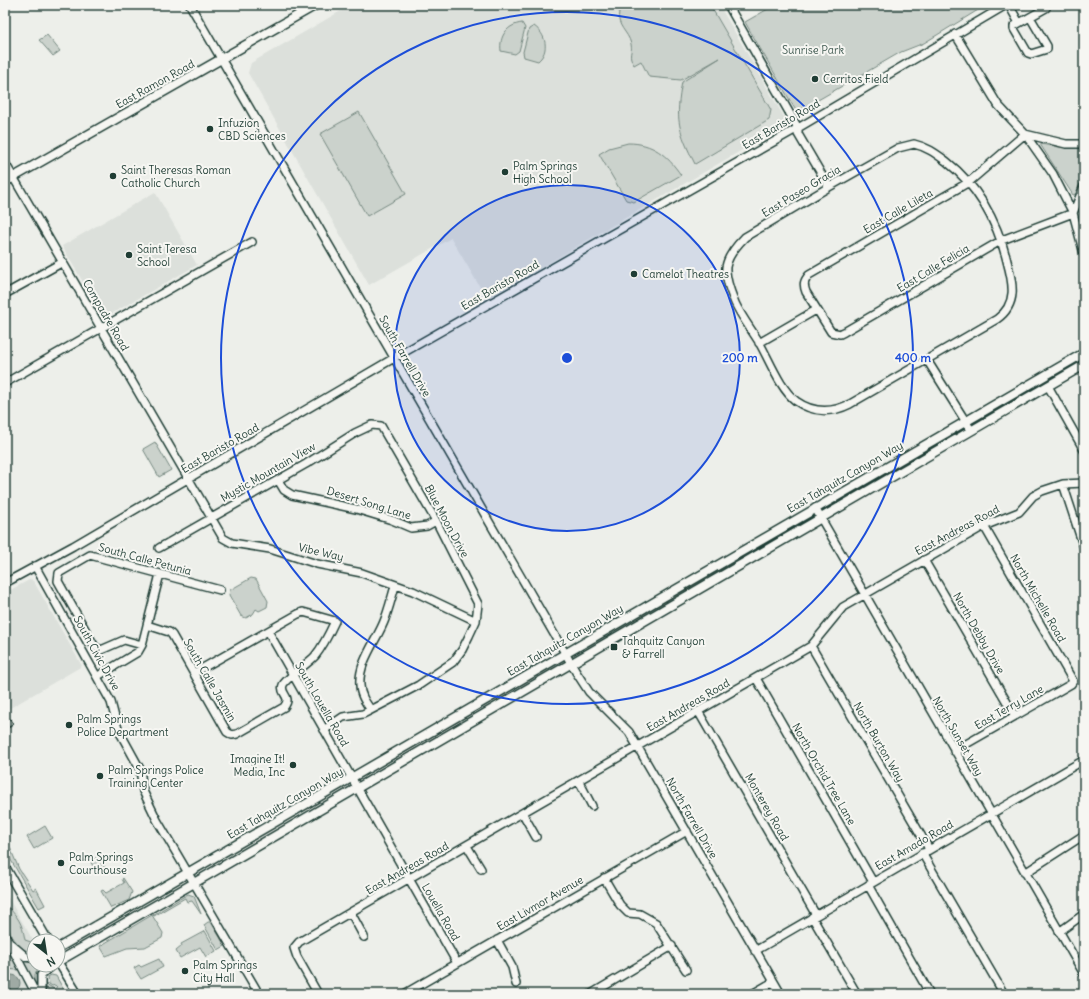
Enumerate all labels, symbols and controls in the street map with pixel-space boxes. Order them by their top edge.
park label: Sunrise Park [782,43,844,57]
street label: East Ramon Road [113,56,197,111]
place label: Cerritos Field [823,72,889,86]
marker: Cerritos Field [810,74,820,84]
street label: East Baristo Road [740,96,823,152]
place label: Infuzion CBD Sciences [218,116,286,143]
marker: Infuzion CBD Sciences [205,124,215,134]
place label: Palm Springs High School [513,159,577,186]
street label: East Paseo Gracia [759,162,843,220]
place label: Saint Theresas Roman Catholic Church [121,163,231,190]
marker: Palm Springs High School [500,167,510,177]
marker: Saint Theresas Roman Catholic Church [108,171,118,181]
street label: East Calle Lileta [861,186,935,236]
street label: East Calle Felicia [894,241,972,295]
place label: Saint Teresa School [137,242,197,269]
marker: Saint Teresa School [124,250,134,260]
street label: East Baristo Road [459,257,542,313]
place label: Camelot Theatres [642,267,729,281]
marker: Camelot Theatres [629,269,639,279]
street label: Compadre Road [80,277,132,354]
street label: South Farrell Drive [376,313,434,399]
text: 200 m [722,350,758,365]
text: 400 m [895,350,932,365]
centre of rings [560,351,574,365]
street label: East Baristo Road [179,420,262,476]
street label: East Tahquitz Canyon Way [785,438,905,516]
street label: Mystic Mountain View [218,439,318,505]
street label: Blue Moon Drive [422,482,472,560]
street label: Desert Song Lane [325,484,413,522]
street label: East Andreas Road [912,502,1002,558]
street label: South Calle Petunia [97,540,193,578]
street label: Vibe Way [297,540,345,564]
street label: North Michelle Road [1007,551,1069,645]
street label: North Debby Drive [950,590,1008,676]
street label: East Tahquitz Canyon Way [505,601,625,679]
street label: South Civic Drive [71,613,123,693]
place label: Tahquitz Canyon & Farrell [622,634,705,661]
street label: South Calle Jasmin [181,636,239,724]
marker: Tahquitz Canyon & Farrell [609,642,619,652]
street label: South Louella Road [292,659,352,749]
street label: East Andreas Road [644,675,732,734]
street label: East Terry Lane [972,682,1046,732]
street label: North Sunset Way [930,694,986,778]
street label: North Burton Way [850,700,908,784]
place label: Palm Springs Police Department [77,712,169,739]
marker: Palm Springs Police Department [64,720,74,730]
street label: North Orchid Tree Lane [789,721,859,828]
place label: Imagine It! Media, Inc [230,752,285,779]
marker: Imagine It! Media, Inc [288,760,298,770]
place label: Palm Springs Police Training Center [108,763,204,790]
street label: East Tahquitz Canyon Way [225,764,345,842]
marker: Palm Springs Police Training Center [95,771,105,781]
street label: Monterey Road [742,771,792,844]
street label: North Farrell Drive [663,775,721,861]
street label: East Amado Road [872,817,956,873]
street label: East Andreas Road [363,838,451,897]
place label: Palm Springs Courthouse [69,850,133,877]
marker: Palm Springs Courthouse [56,858,66,868]
street label: East Livmor Avenue [494,873,586,933]
street label: Louella Road [419,881,463,944]
north arrow [26,933,66,973]
text: N [44,954,58,970]
place label: Palm Springs City Hall [193,958,257,985]
marker: Palm Springs City Hall [180,966,190,976]

